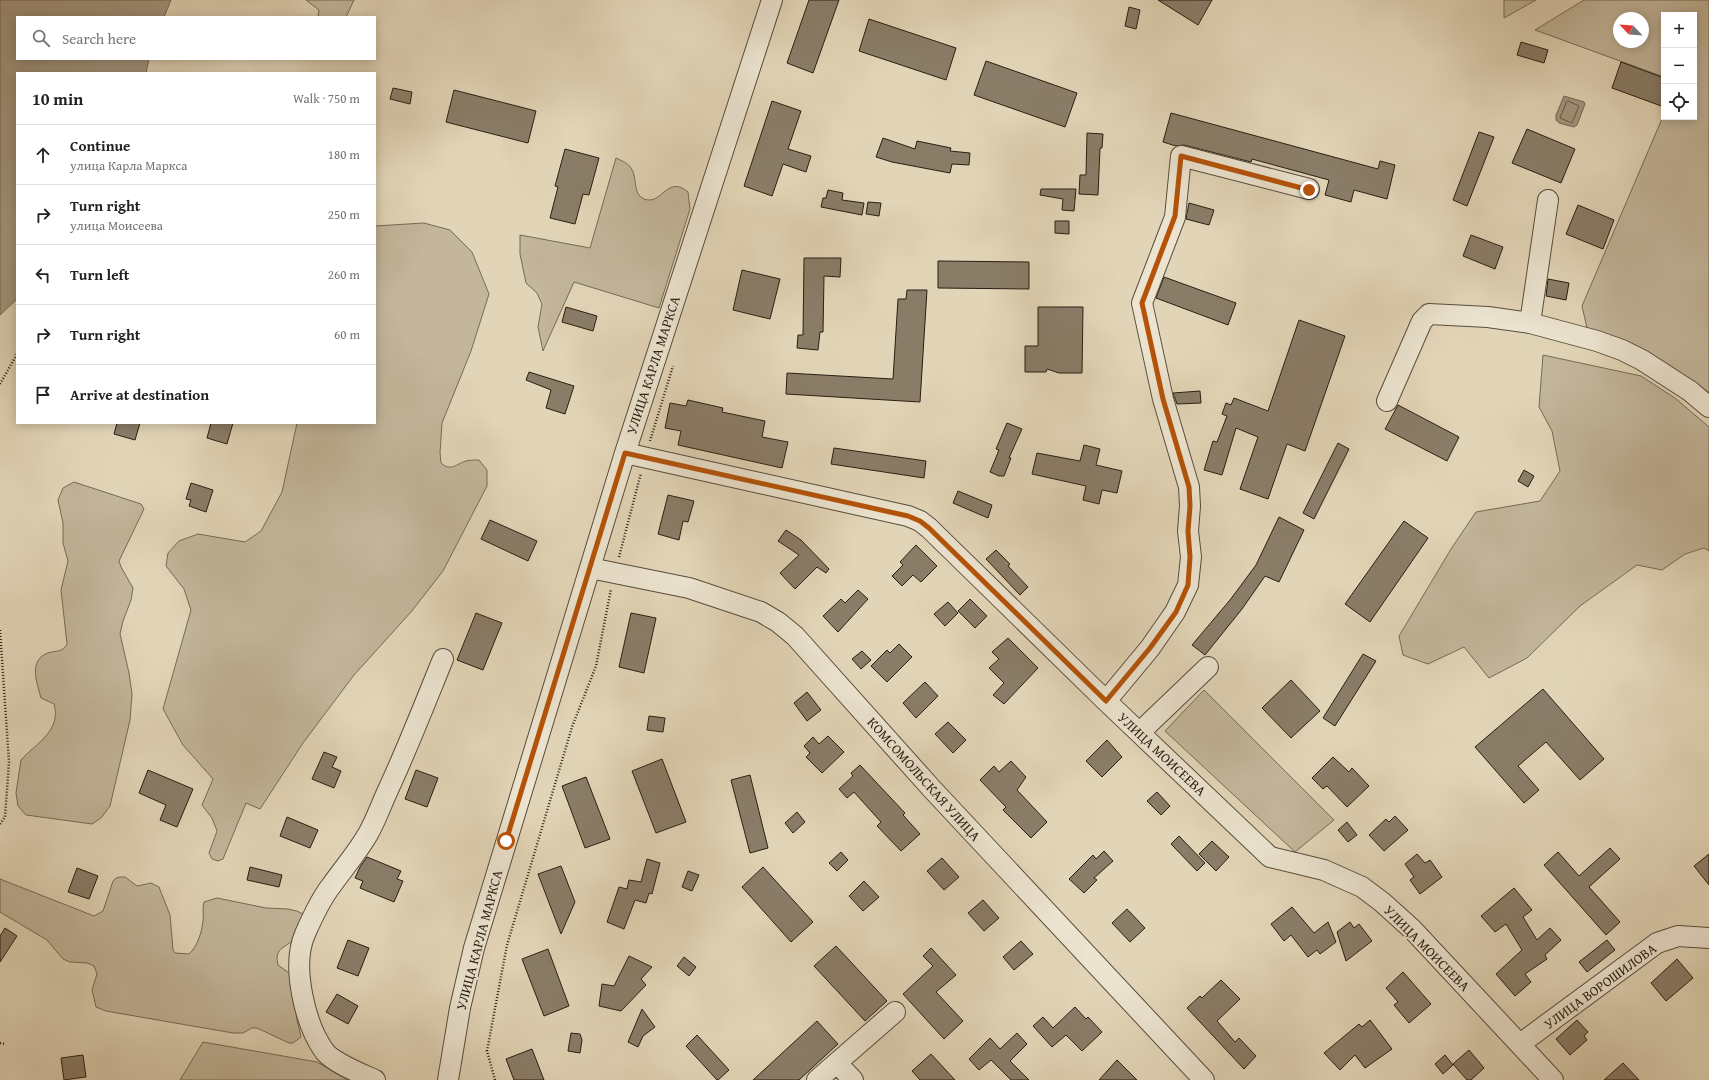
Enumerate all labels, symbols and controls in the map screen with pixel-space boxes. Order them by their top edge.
north arrow [1613,12,1649,48]
map controls [1661,12,1697,120]
button: + [1661,12,1697,48]
search box [16,16,376,60]
icon: search [30,27,52,49]
text: Search here [62,28,136,49]
button: − [1661,48,1697,84]
button: locate [1661,84,1697,120]
text: 10 min [32,86,83,111]
text: Walk · 750 m [293,89,360,108]
text: Continue [70,135,131,156]
icon: ahead [32,144,54,166]
text: 180 m [328,145,360,164]
text: улица Карла Маркса [70,156,188,175]
route end [1300,181,1318,199]
text: Turn right [70,195,141,216]
icon: right [32,204,54,226]
text: 250 m [328,205,360,224]
text: улица Моисеева [70,216,163,235]
icon: left [32,264,54,286]
text: Turn left [70,264,129,285]
text: 260 m [328,265,360,284]
street label: УЛИЦА КАРЛА МАРКСА [621,293,685,437]
icon: right [32,324,54,346]
text: Turn right [70,324,141,345]
text: 60 m [334,325,360,344]
icon: arrive [32,384,54,406]
text: Arrive at destination [70,384,209,405]
street label: УЛИЦА МОИСЕЕВА [1113,708,1211,801]
street label: КОМСОМОЛЬСКАЯ УЛИЦА [863,713,986,846]
route start [497,832,515,850]
street label: УЛИЦА КАРЛА МАРКСА [451,867,507,1012]
street label: УЛИЦА МОИСЕЕВА [1379,900,1475,996]
street label: УЛИЦА ВОРОШИЛОВА [1540,938,1661,1034]

